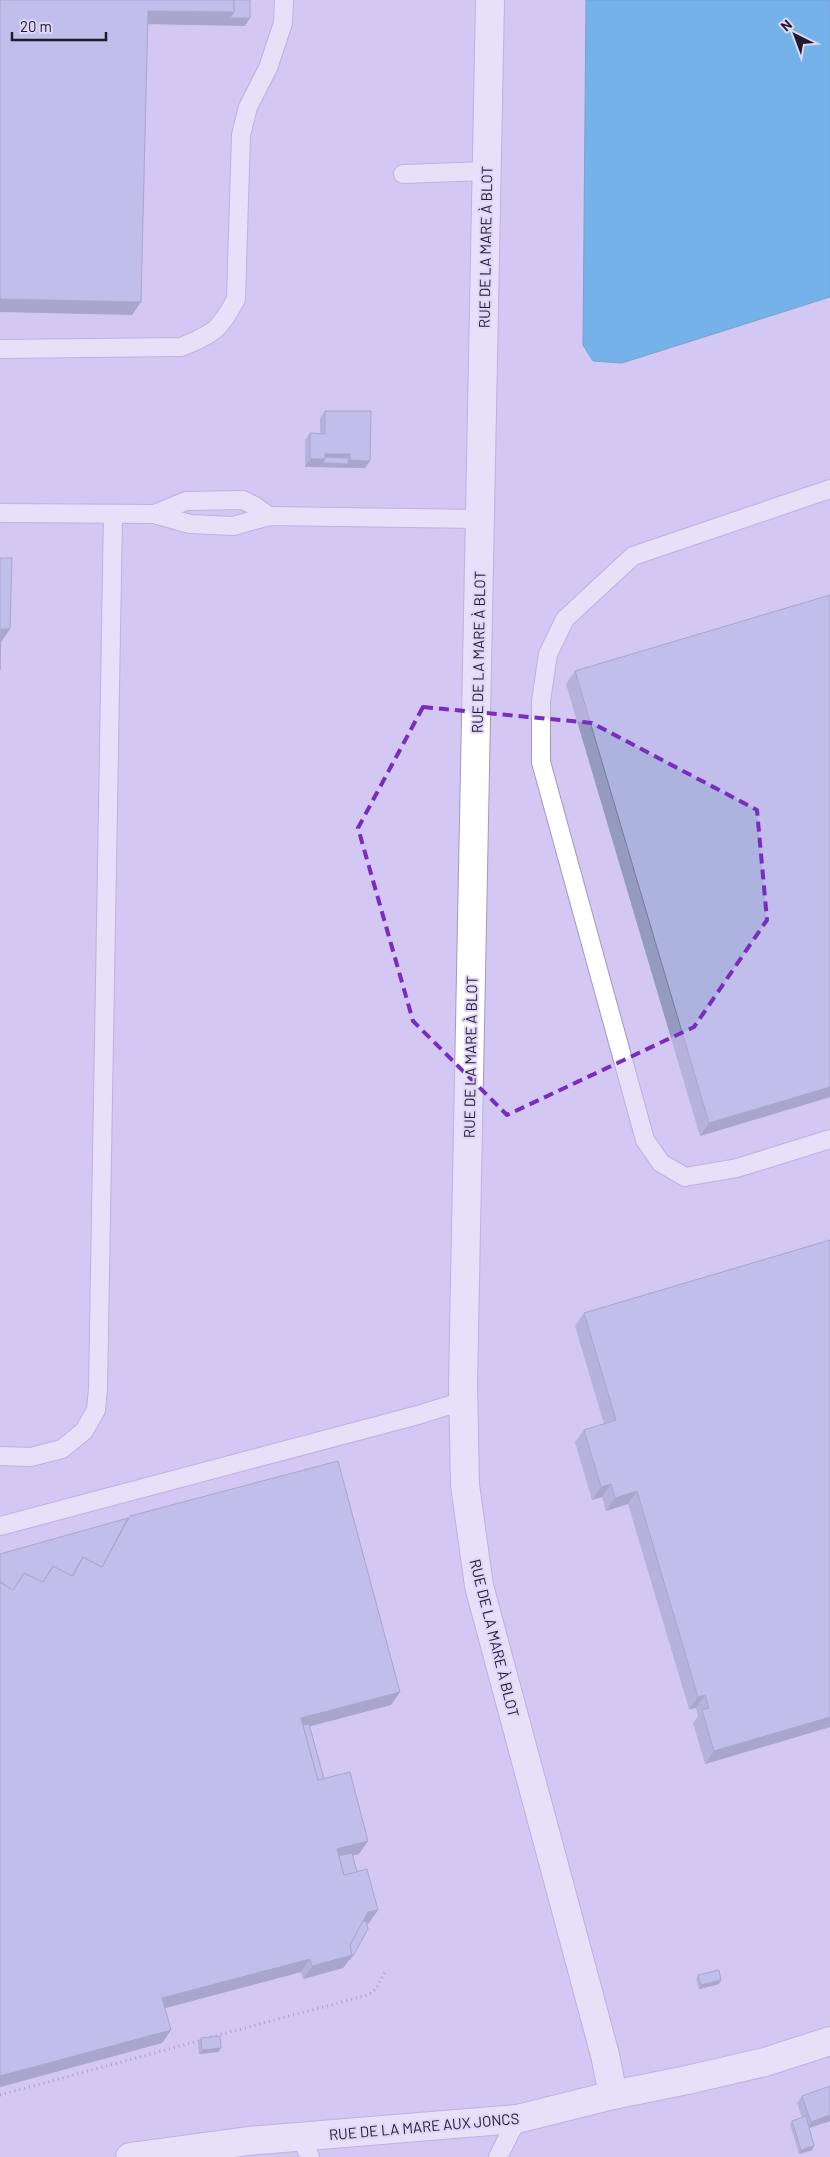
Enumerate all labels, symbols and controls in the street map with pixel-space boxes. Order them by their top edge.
scale bar [12,10,106,42]
north arrow [770,10,820,60]
text: N [777,16,795,34]
text: 20 m [20,17,52,35]
street label: RUE DE LA MARE À BLOT [475,166,495,328]
street label: RUE DE LA MARE À BLOT [468,571,488,733]
street label: RUE DE LA MARE À BLOT [460,976,480,1138]
street label: RUE DE LA MARE À BLOT [467,1557,523,1719]
street label: RUE DE LA MARE AUX JONCS [328,2109,520,2143]

